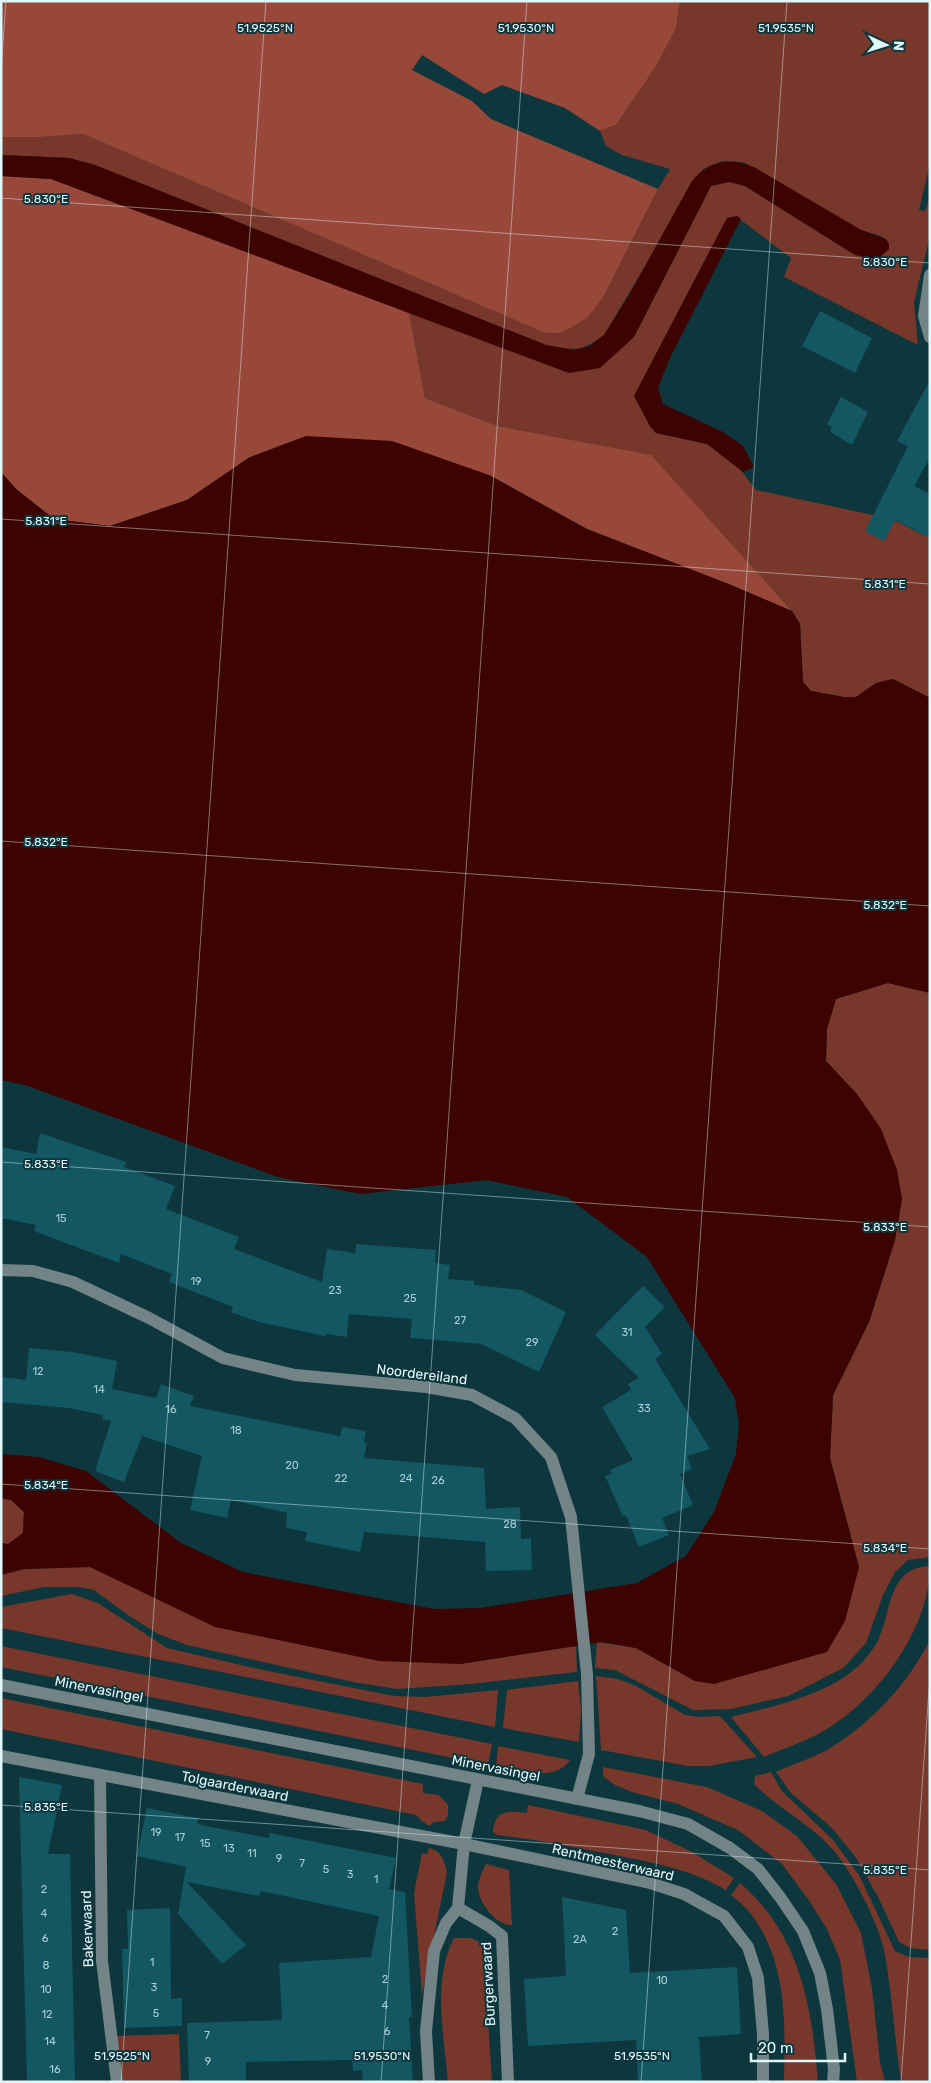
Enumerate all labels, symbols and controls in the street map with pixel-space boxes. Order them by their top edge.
north arrow [861,20,911,70]
text: 51.9525°N [237,21,293,35]
text: 51.9530°N [498,21,554,35]
text: 51.9535°N [758,21,814,35]
text: N [890,40,907,51]
text: 5.830°E [24,192,68,206]
text: 5.830°E [863,255,907,269]
text: 5.831°E [25,514,67,528]
text: 5.831°E [864,577,906,591]
text: 5.832°E [24,835,68,849]
text: 5.832°E [863,898,907,912]
text: 5.833°E [24,1157,68,1171]
house number: 15 [55,1212,67,1225]
text: 5.833°E [863,1220,907,1234]
house number: 19 [190,1275,202,1288]
house number: 23 [328,1284,342,1297]
house number: 25 [404,1292,417,1305]
house number: 27 [454,1314,466,1327]
house number: 31 [621,1326,633,1339]
house number: 29 [526,1336,538,1349]
street label: Noordereiland [375,1360,468,1389]
house number: 12 [32,1365,44,1378]
house number: 14 [93,1383,105,1396]
house number: 33 [637,1402,651,1415]
house number: 16 [165,1403,177,1416]
house number: 18 [230,1424,242,1437]
house number: 20 [285,1459,299,1472]
house number: 22 [335,1472,347,1485]
house number: 24 [399,1472,413,1485]
house number: 26 [431,1474,445,1487]
text: 5.834°E [24,1478,68,1492]
house number: 28 [503,1518,517,1531]
text: 5.834°E [863,1541,907,1555]
street label: Minervasingel [53,1673,145,1706]
street label: Minervasingel [450,1752,542,1785]
street label: Tolgaarderwaard [180,1768,290,1805]
text: 5.835°E [24,1800,68,1814]
house number: 19 [150,1826,162,1839]
house number: 17 [175,1831,186,1844]
house number: 15 [199,1837,211,1850]
street label: Rentmeesterwaard [550,1840,676,1885]
house number: 13 [223,1842,235,1855]
house number: 11 [247,1847,257,1860]
house number: 9 [276,1852,282,1865]
house number: 7 [299,1857,305,1870]
house number: 5 [323,1863,330,1876]
text: 5.835°E [863,1863,907,1877]
house number: 3 [347,1868,354,1881]
house number: 1 [374,1873,378,1886]
house number: 2 [41,1883,47,1896]
street label: Bakerwaard [78,1890,97,1968]
house number: 4 [41,1907,48,1920]
house number: 2 [612,1925,618,1938]
house number: 6 [42,1932,49,1945]
house number: 2A [573,1933,588,1946]
street label: Burgerwaard [478,1941,499,2027]
house number: 1 [150,1956,154,1969]
house number: 8 [43,1959,50,1972]
house number: 2 [382,1973,388,1986]
house number: 10 [656,1974,668,1987]
house number: 3 [151,1981,158,1994]
house number: 10 [40,1983,52,1996]
house number: 4 [382,1999,389,2012]
house number: 5 [153,2007,160,2020]
house number: 12 [41,2008,53,2021]
house number: 6 [384,2025,391,2038]
house number: 7 [204,2029,210,2042]
scale bar [751,2030,845,2062]
house number: 14 [44,2035,56,2048]
text: 20 m [758,2039,793,2057]
text: 51.9525°N [94,2049,150,2063]
text: 51.9530°N [354,2049,410,2063]
text: 51.9535°N [614,2049,670,2063]
house number: 9 [205,2055,211,2068]
house number: 16 [49,2063,61,2076]

